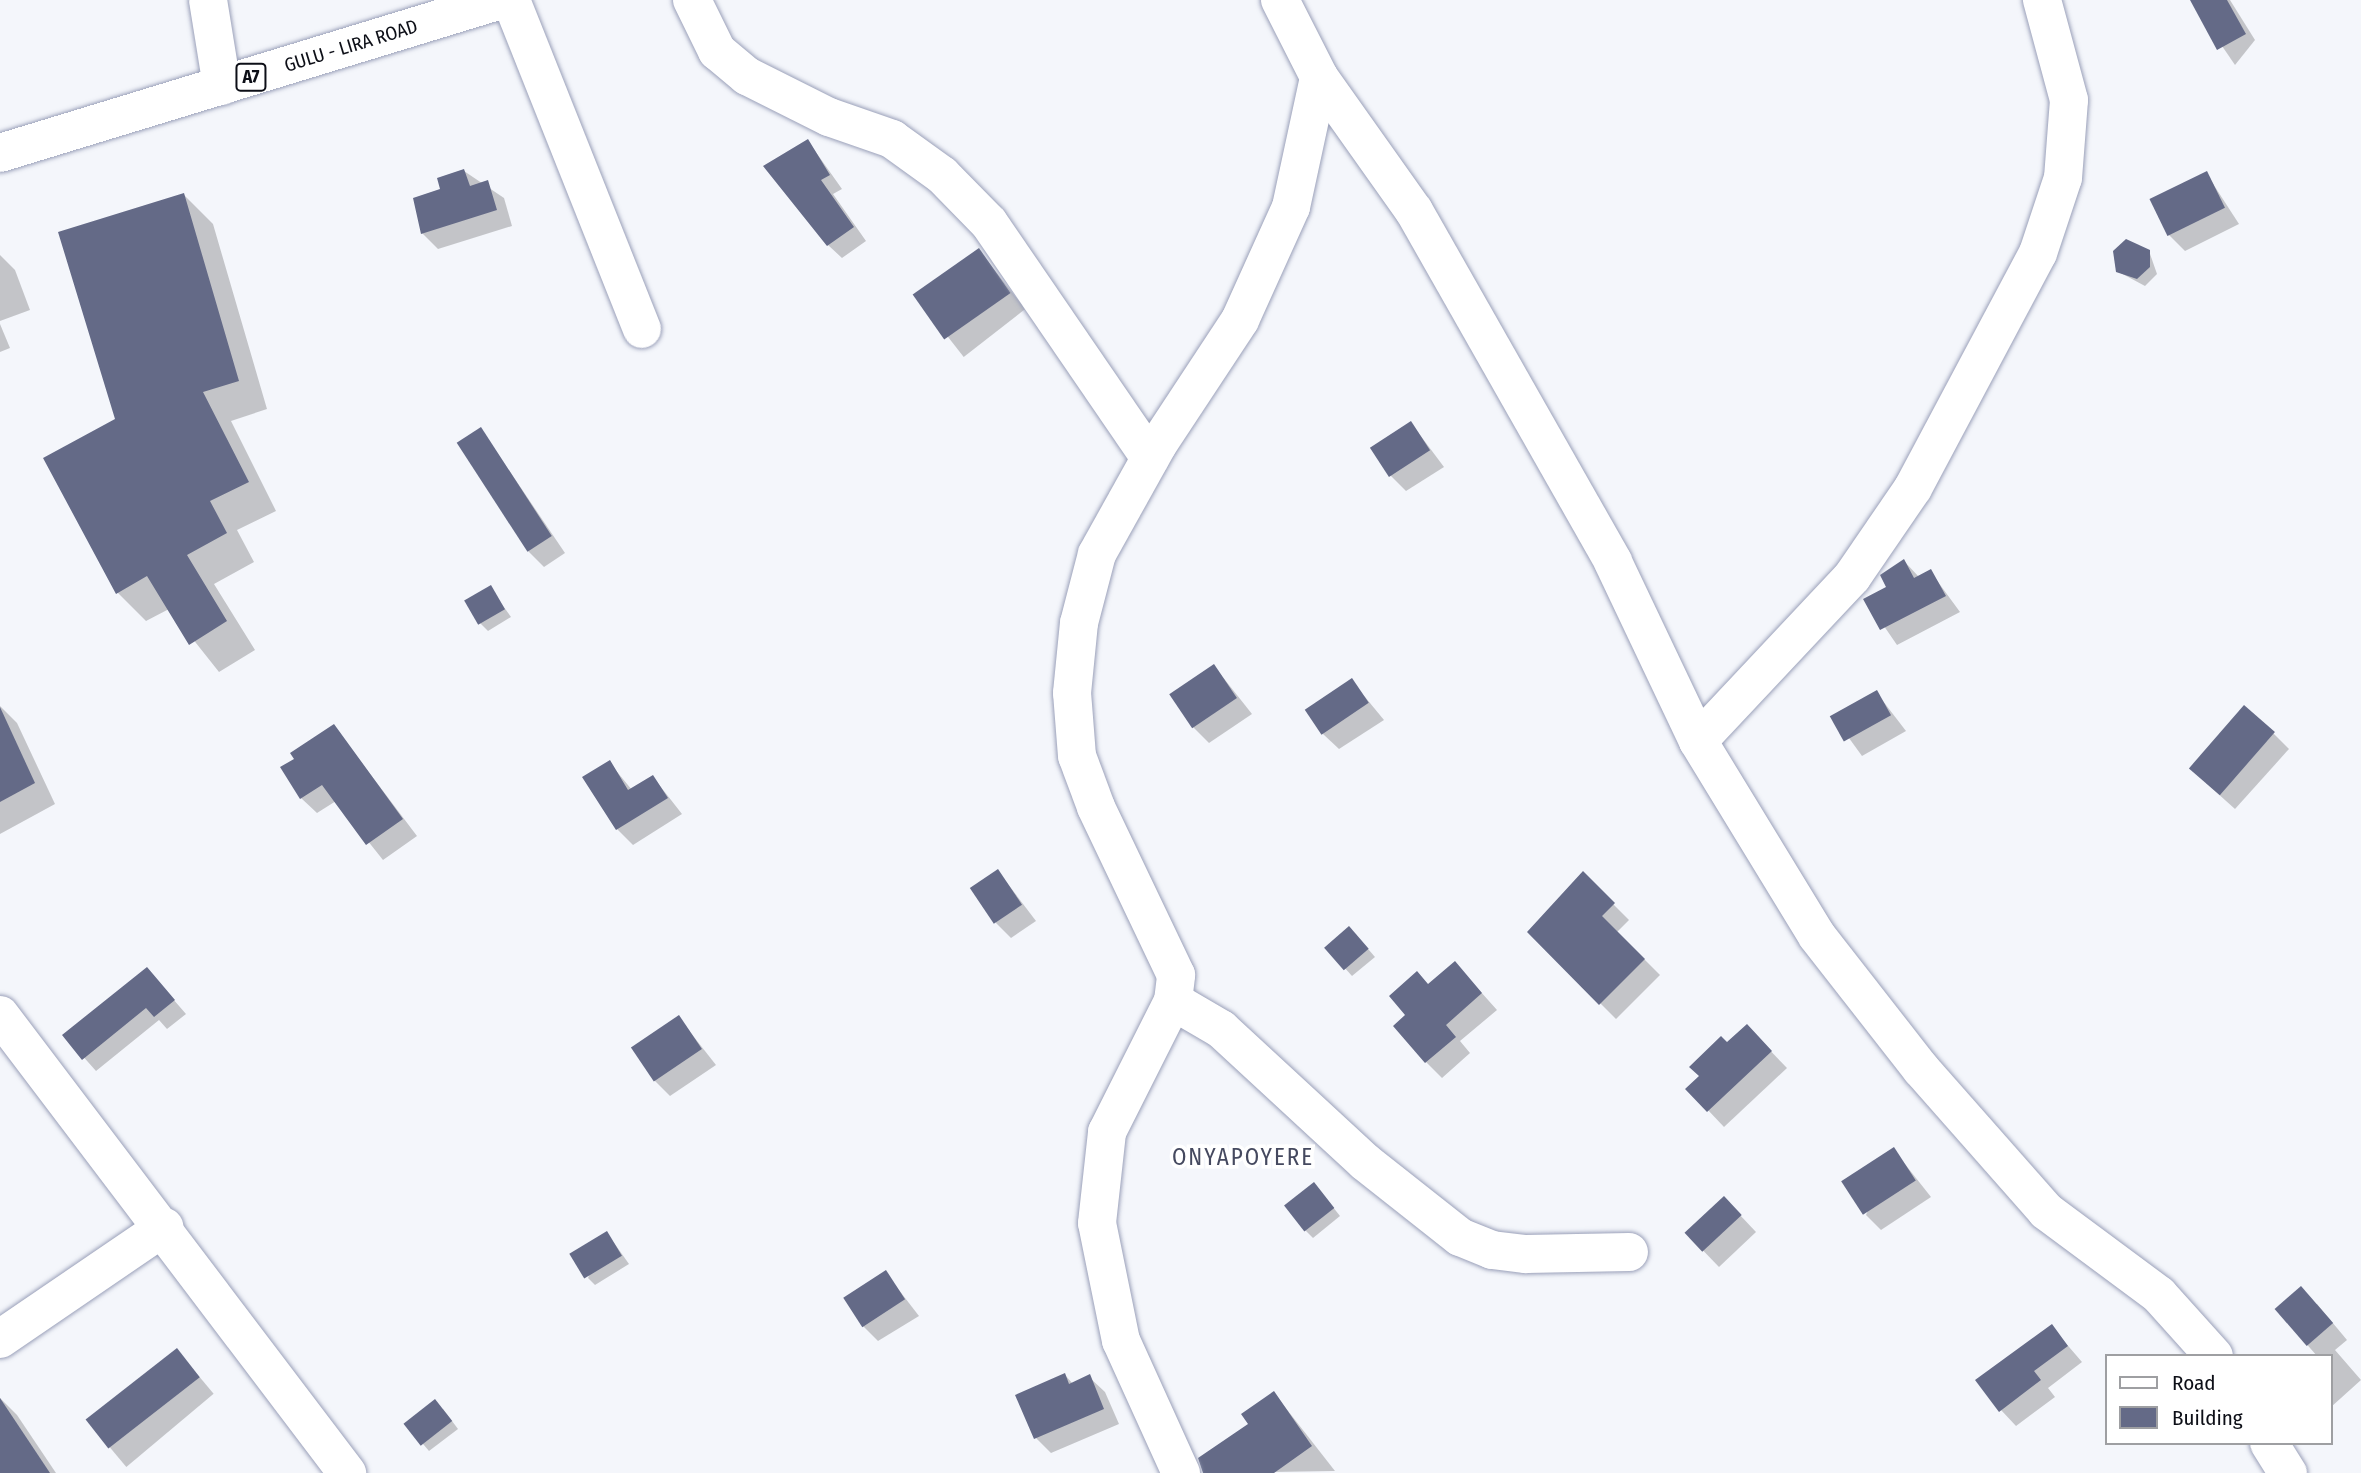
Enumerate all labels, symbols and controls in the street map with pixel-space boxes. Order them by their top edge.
street label: GULU - LIRA ROAD [282,15,420,77]
road number: A7 [235,62,267,92]
district label: ONYAPOYERE [1173,1143,1313,1171]
legend [2106,1354,2333,1445]
text: Road [2172,1370,2216,1396]
text: Building [2172,1405,2243,1431]

